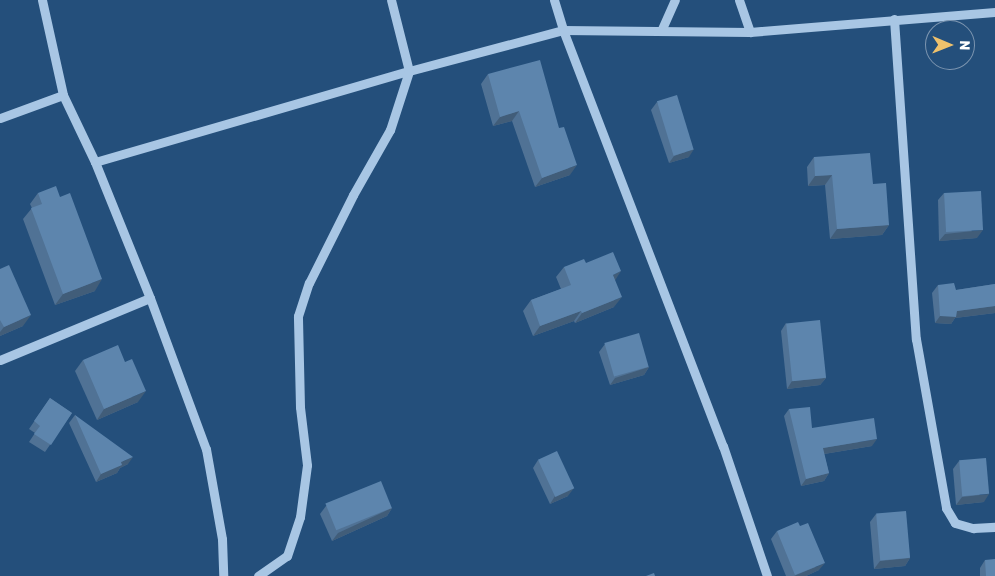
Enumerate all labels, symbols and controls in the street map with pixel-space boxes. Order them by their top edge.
north arrow [925,20,975,70]
text: N [956,40,973,50]

